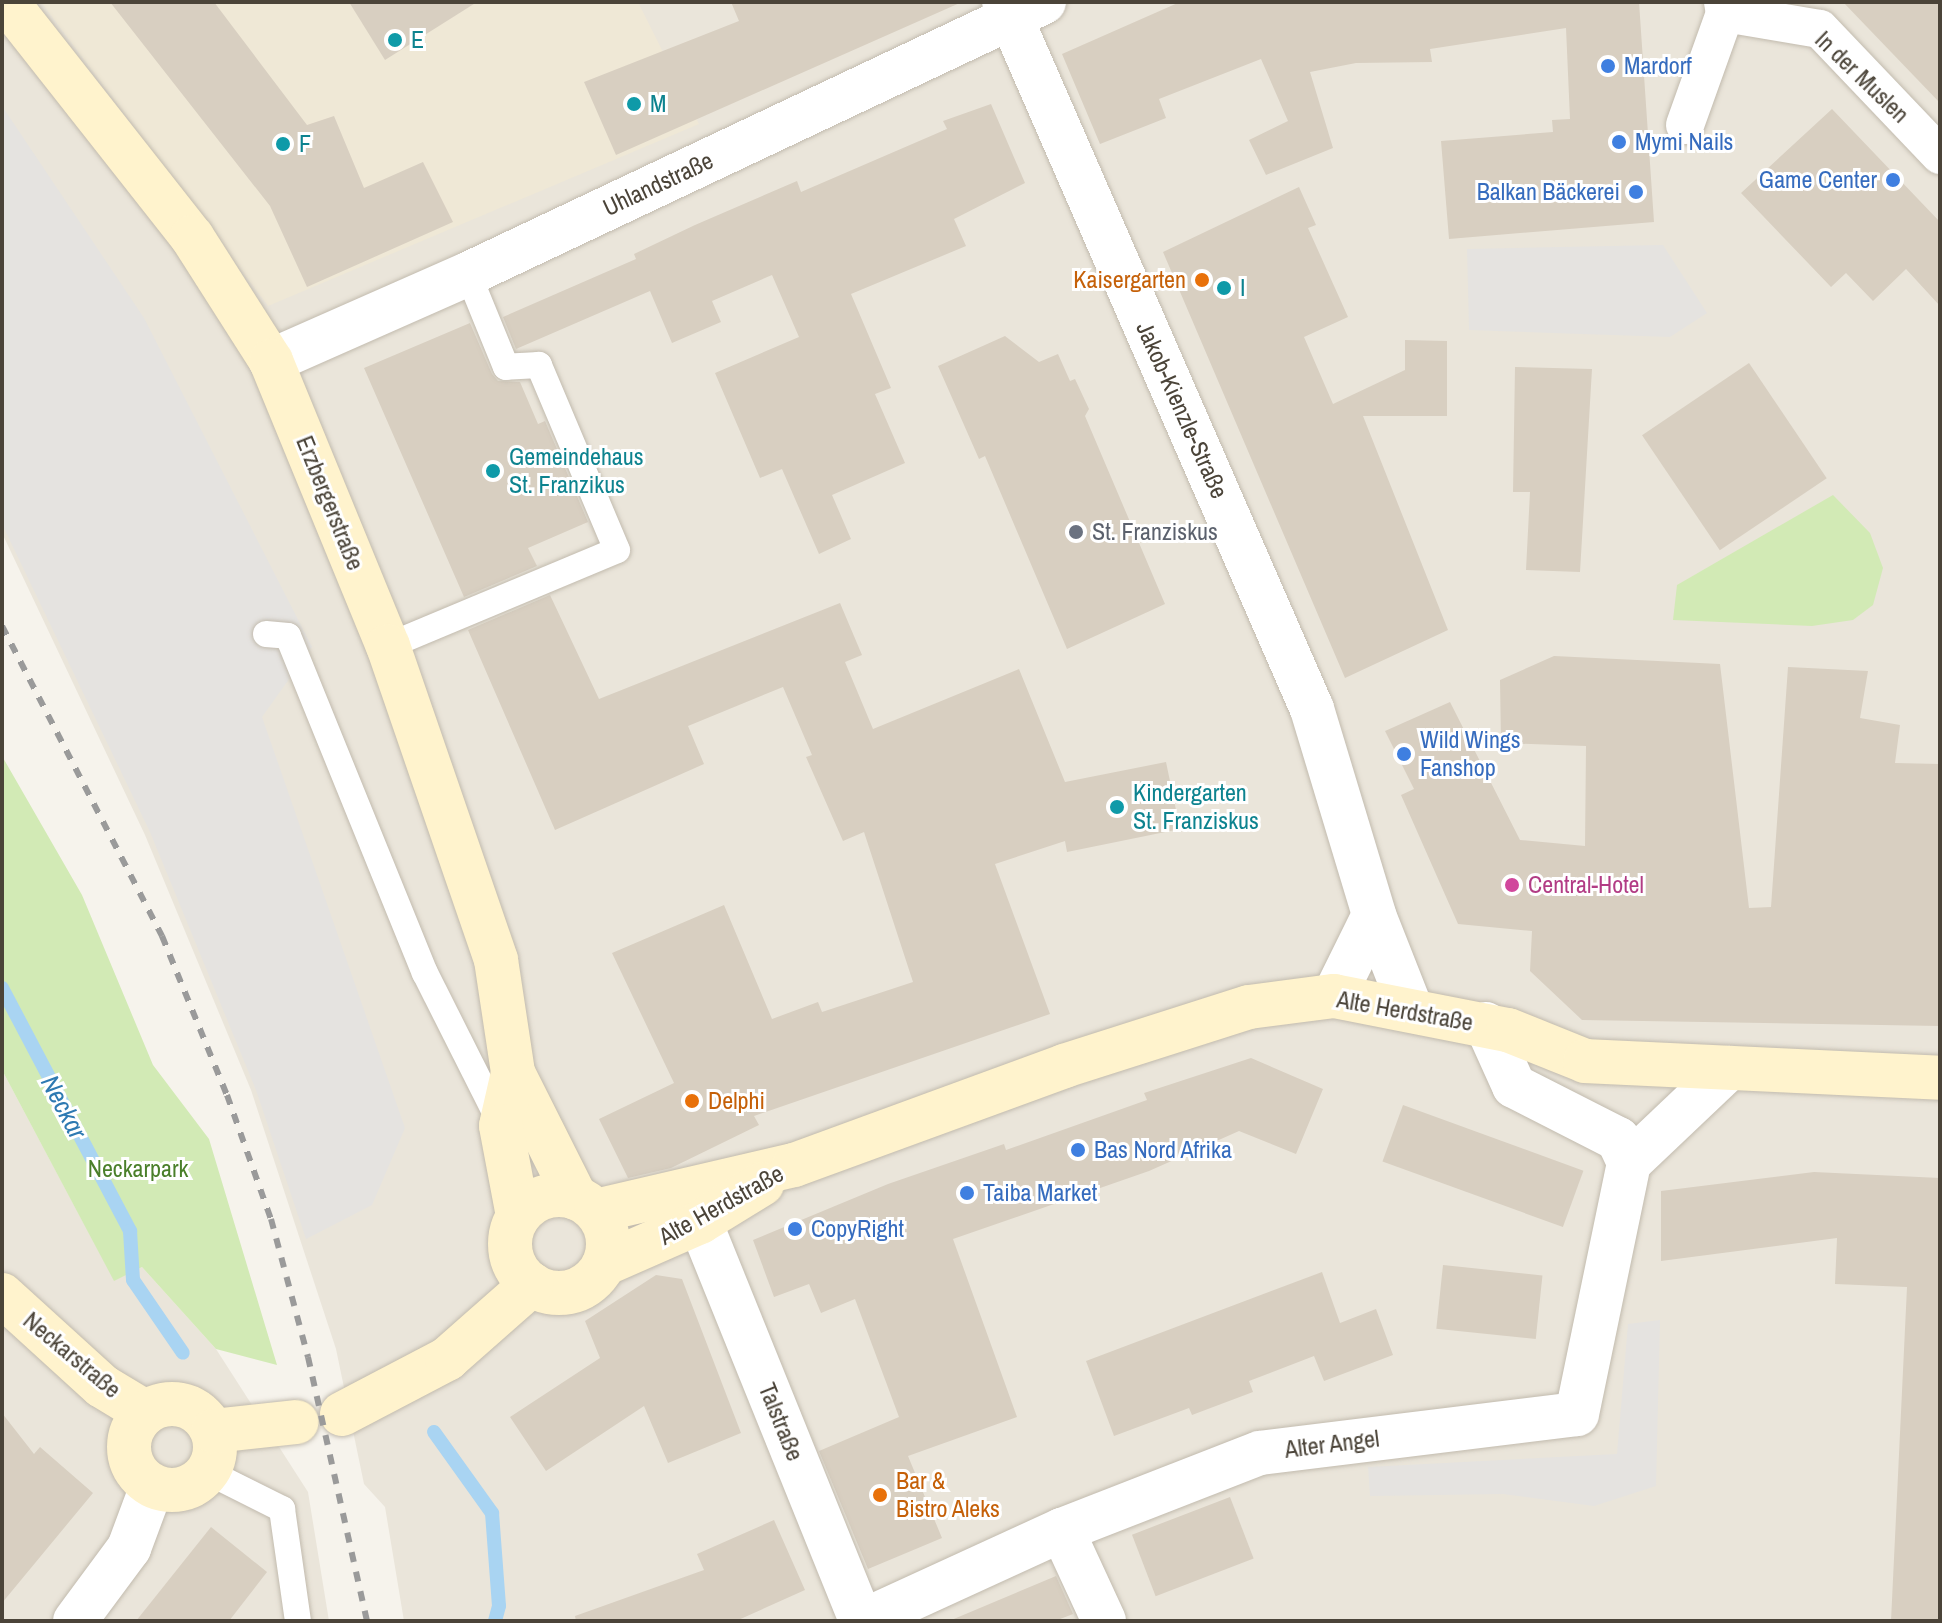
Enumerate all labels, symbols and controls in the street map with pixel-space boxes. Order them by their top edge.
street label: In der Muslen [1809,25,1915,129]
place label: E [411,26,424,54]
marker: E [386,31,404,49]
place label: Mardorf [1624,52,1692,80]
marker: Mardorf [1599,57,1617,75]
place label: M [650,90,666,118]
marker: M [625,95,643,113]
place label: Mymi Nails [1635,128,1733,156]
place label: F [299,130,311,158]
marker: Mymi Nails [1610,133,1628,151]
marker: F [274,135,292,153]
street label: Uhlandstraße [598,146,718,222]
place label: Game Center [1759,166,1877,194]
marker: Game Center [1884,171,1902,189]
place label: Balkan Bäckerei [1477,178,1620,206]
marker: Balkan Bäckerei [1627,183,1645,201]
place label: Kaisergarten [1073,266,1186,294]
marker: Kaisergarten [1193,271,1211,289]
place label: I [1240,274,1245,302]
marker: I [1215,279,1233,297]
street label: Jakob-Kienzle-Straße [1130,317,1234,503]
street label: Erzbergerstraße [290,432,370,574]
place label: Gemeindehaus St. Franzikus [509,443,644,499]
marker: Gemeindehaus St. Franzikus [484,462,502,480]
place label: St. Franziskus [1092,518,1218,546]
marker: St. Franziskus [1067,523,1085,541]
place label: Wild Wings Fanshop [1420,726,1521,782]
marker: Wild Wings Fanshop [1395,745,1413,763]
place label: Kindergarten St. Franziskus [1133,779,1259,835]
marker: Kindergarten St. Franziskus [1108,798,1126,816]
place label: Central-Hotel [1528,871,1644,899]
marker: Central-Hotel [1503,876,1521,894]
street label: Alte Herdstraße [1335,985,1475,1037]
water label: Neckar [34,1070,94,1144]
place label: Delphi [708,1087,765,1115]
marker: Delphi [683,1092,701,1110]
place label: Bas Nord Afrika [1094,1136,1233,1164]
marker: Bas Nord Afrika [1069,1141,1087,1159]
park label: Neckarpark [88,1155,188,1183]
street label: Alte Herdstraße [654,1159,788,1251]
place label: Taiba Market [983,1179,1097,1207]
marker: Taiba Market [958,1184,976,1202]
place label: CopyRight [811,1215,904,1243]
marker: CopyRight [786,1220,804,1238]
street label: Neckarstraße [18,1306,126,1404]
street label: Talstraße [752,1379,810,1465]
street label: Alter Angel [1282,1424,1382,1464]
place label: Bar & Bistro Aleks [896,1467,1001,1523]
marker: Bar & Bistro Aleks [871,1486,889,1504]

